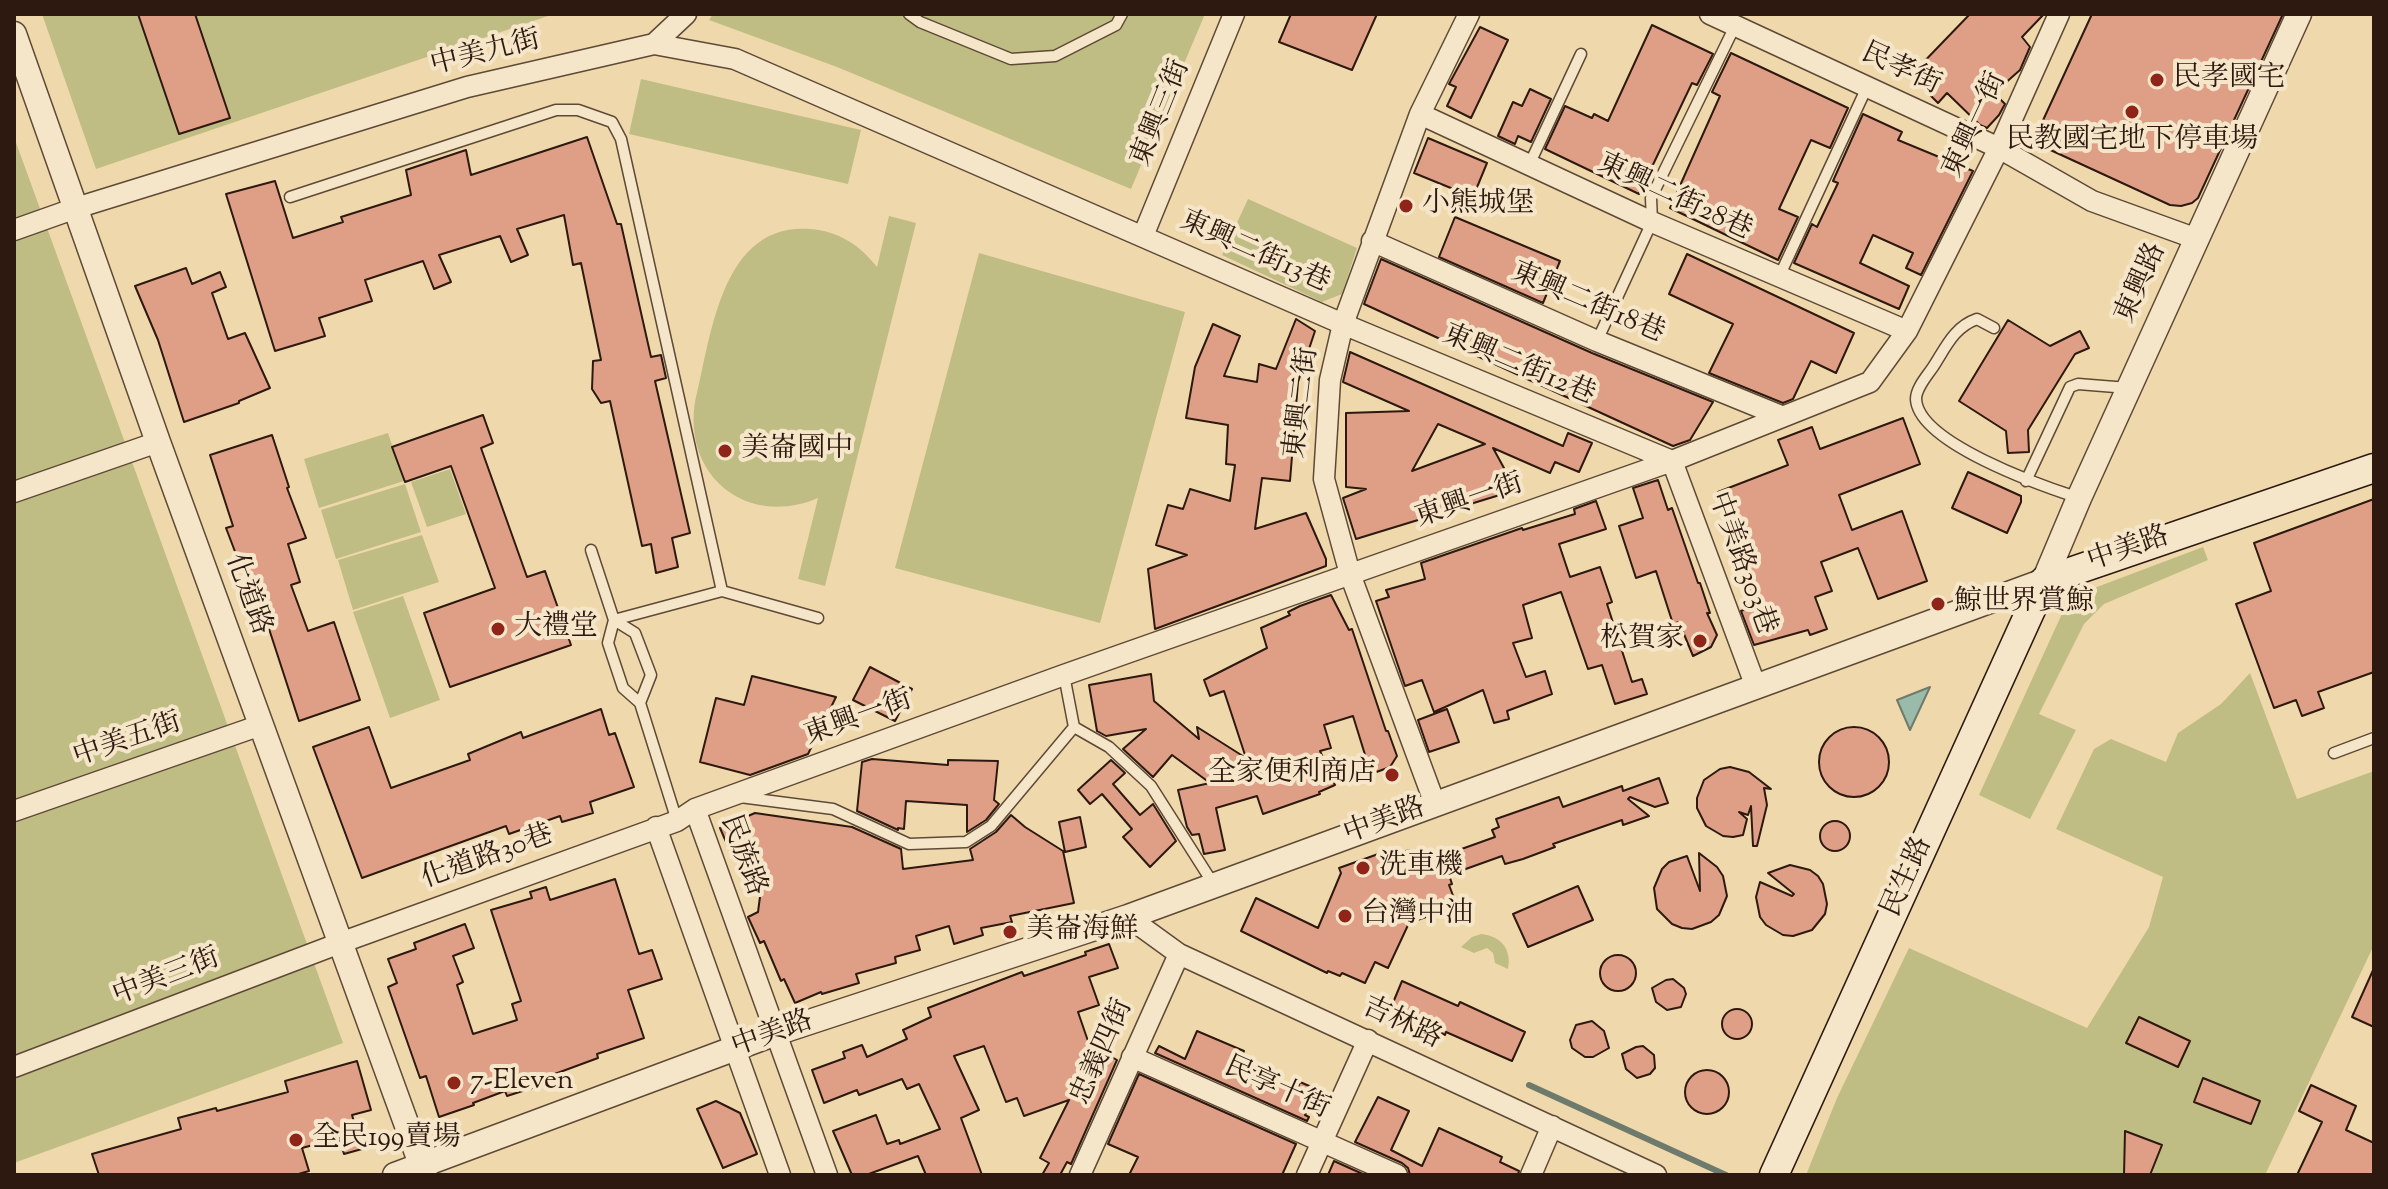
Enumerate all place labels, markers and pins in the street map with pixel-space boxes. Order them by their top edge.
place label: 民孝國宅 [2173,63,2285,97]
marker: 民孝國宅 [2148,71,2166,89]
marker: 民教國宅地下停車場 [2123,103,2141,121]
place label: 民教國宅地下停車場 [2006,125,2258,159]
place label: 小熊城堡 [1422,189,1534,223]
marker: 小熊城堡 [1397,197,1415,215]
place label: 美崙國中 [741,434,853,468]
marker: 美崙國中 [716,442,734,460]
place label: 鯨世界賞鯨 [1954,587,2094,621]
marker: 鯨世界賞鯨 [1929,595,1947,613]
place label: 大禮堂 [514,612,598,646]
marker: 大禮堂 [489,620,507,638]
place label: 松賀家 [1600,624,1684,658]
marker: 松賀家 [1691,632,1709,650]
place label: 全家便利商店 [1208,758,1376,792]
marker: 全家便利商店 [1383,766,1401,784]
place label: 洗車機 [1379,851,1463,885]
marker: 洗車機 [1354,859,1372,877]
place label: 台灣中油 [1361,899,1473,933]
marker: 台灣中油 [1336,907,1354,925]
place label: 美崙海鮮 [1026,915,1138,949]
marker: 美崙海鮮 [1001,923,1019,941]
place label: 7-Eleven [470,1066,574,1100]
marker: 7-Eleven [445,1074,463,1092]
place label: 全民199賣場 [312,1123,460,1157]
marker: 全民199賣場 [287,1131,305,1149]

